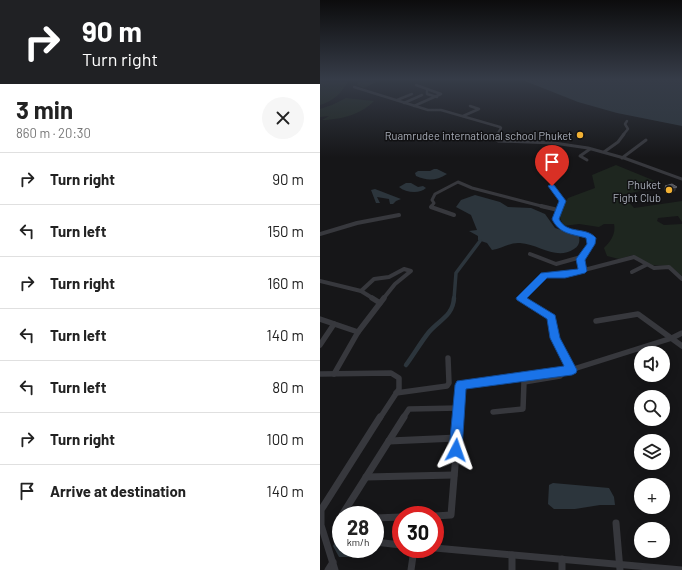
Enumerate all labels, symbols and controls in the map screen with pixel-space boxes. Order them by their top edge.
text: 90 m [82,14,142,48]
icon: right [16,16,68,68]
text: Turn right [82,48,158,70]
text: 3 min [16,95,73,124]
button: close [262,97,304,139]
text: 860 m · 20:30 [16,125,91,141]
place label: Ruamrudee international school Phuket [385,129,572,142]
marker: Ruamrudee international school Phuket [575,130,585,140]
pin [535,145,569,186]
icon: arrive [541,151,563,173]
icon: right [16,168,38,190]
text: Turn right [50,170,115,188]
text: 90 m [272,170,304,188]
place label: Phuket Fight Club [613,178,661,204]
marker: Phuket Fight Club [664,185,674,195]
icon: left [16,220,38,242]
text: Turn left [50,222,106,240]
text: 150 m [267,222,304,240]
icon: right [16,272,38,294]
text: Turn right [50,274,115,292]
text: 160 m [267,274,304,292]
icon: left [16,324,38,346]
text: Turn left [50,326,106,344]
text: 140 m [267,326,304,344]
map controls [634,346,670,558]
button: sound [634,346,670,382]
icon: left [16,376,38,398]
text: Turn left [50,378,106,396]
text: 80 m [272,378,304,396]
button: search [634,390,670,426]
icon: right [16,428,38,450]
position arrow [435,429,477,471]
text: Turn right [50,430,115,448]
text: 100 m [266,430,304,448]
button: layers [634,434,670,470]
button: + [634,478,670,514]
icon: arrive [16,480,38,502]
text: Arrive at destination [50,482,186,500]
text: 140 m [267,482,304,500]
speed limit sign: 30 [392,506,444,558]
text: 28 [347,515,369,539]
button: − [634,522,670,558]
text: km/h [347,536,369,548]

